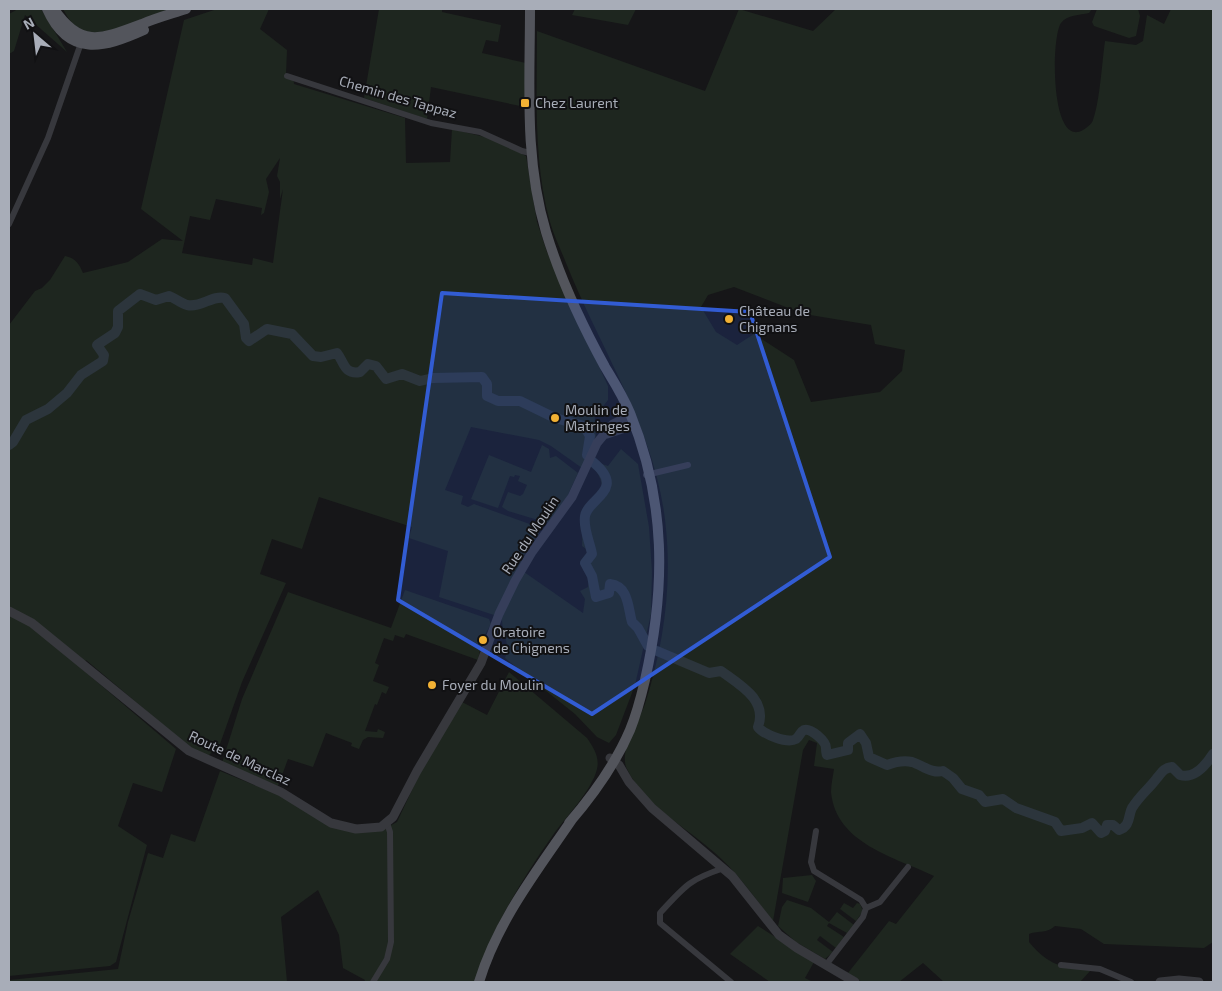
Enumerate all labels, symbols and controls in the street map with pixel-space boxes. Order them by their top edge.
north arrow [10,10,60,60]
text: N [20,13,37,33]
street label: Chemin des Tappaz [337,72,459,121]
place label: Chez Laurent [535,94,618,111]
marker: Chez Laurent [519,97,531,109]
place label: Château de Chignans [739,302,810,335]
marker: Château de Chignans [723,313,735,325]
place label: Moulin de Matringes [565,401,630,434]
marker: Moulin de Matringes [549,412,561,424]
street label: Rue du Moulin [497,493,562,577]
place label: Oratoire de Chignens [493,623,570,656]
marker: Oratoire de Chignens [477,634,489,646]
place label: Foyer du Moulin [442,676,544,693]
marker: Foyer du Moulin [426,679,438,691]
street label: Route de Marclaz [187,727,294,789]

